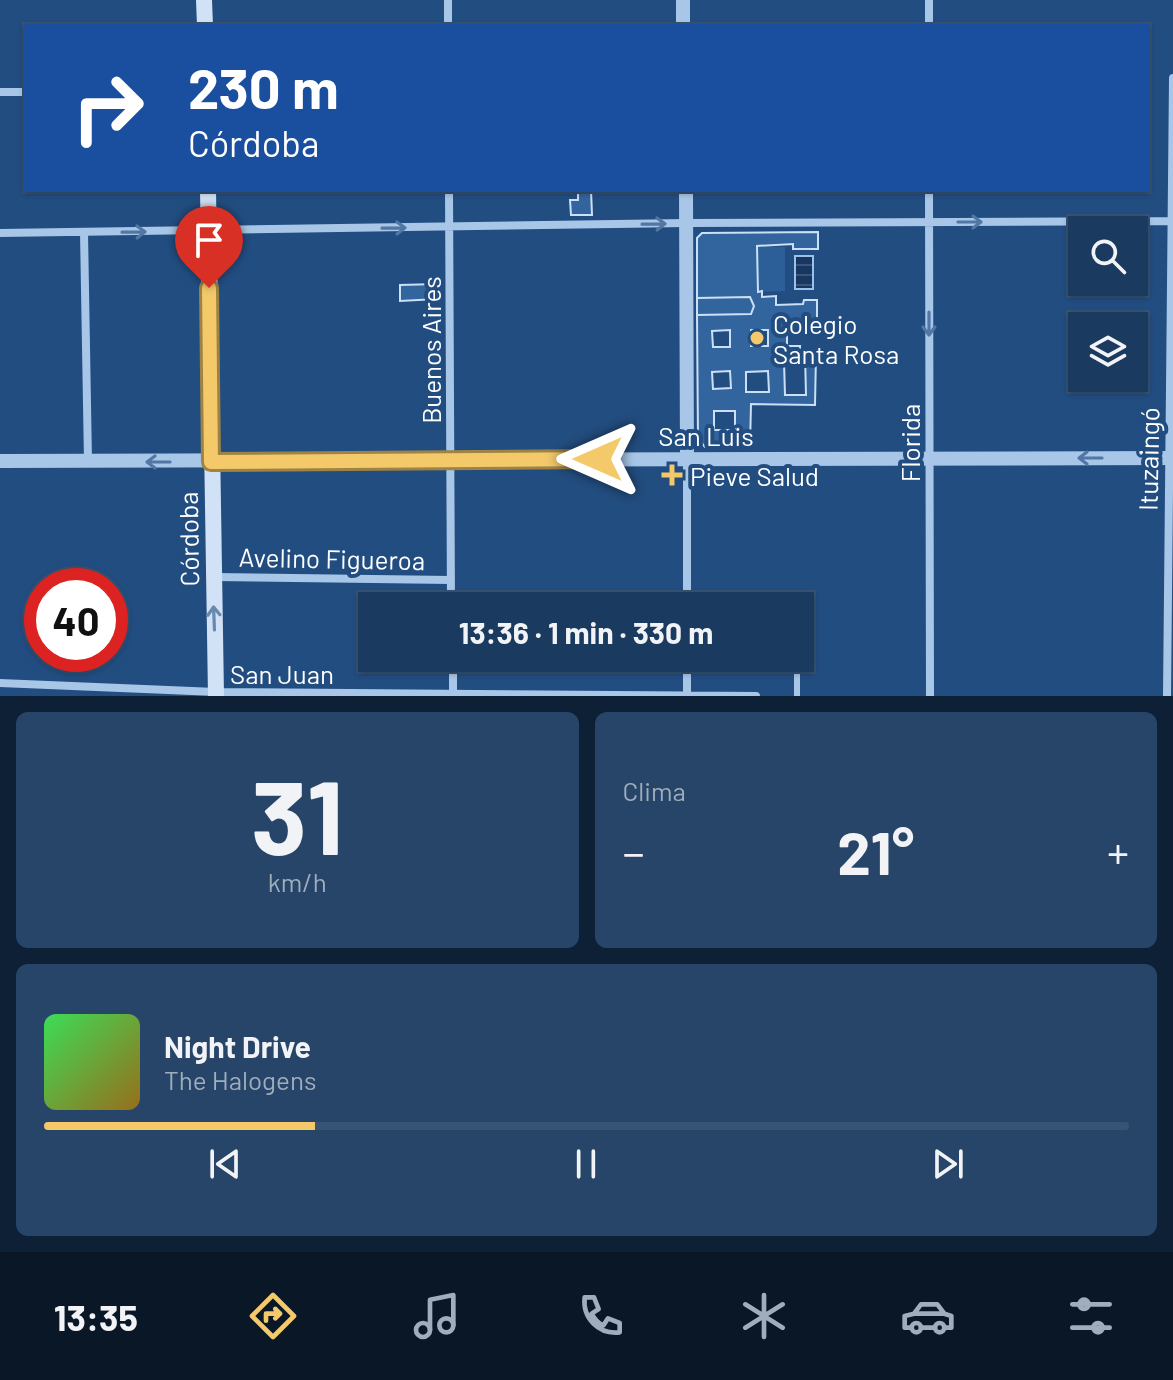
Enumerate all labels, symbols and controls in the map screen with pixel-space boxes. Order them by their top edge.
text: 230 m [188,53,339,120]
icon: right [56,56,160,160]
text: Córdoba [188,121,319,164]
pin [175,206,243,288]
one-way arrow [956,214,983,230]
one-way arrow [640,216,667,232]
map controls [1068,216,1148,392]
button: search [1068,216,1148,296]
icon: arrive [187,218,231,262]
one-way arrow [380,220,407,236]
one-way arrow [120,224,147,239]
street label: Buenos Aires [415,276,446,424]
place label: Colegio Santa Rosa [773,308,899,369]
one-way arrow [921,310,937,337]
button: layers [1068,312,1148,392]
marker: Colegio Santa Rosa [748,329,766,347]
street label: Florida [894,404,925,482]
street label: Ituzaingó [1132,407,1164,511]
position arrow [556,417,640,501]
street label: San Luis [658,420,754,451]
one-way arrow [1077,450,1104,466]
one-way arrow [145,454,172,470]
place label: Pieve Salud [690,460,819,491]
marker: Pieve Salud [661,464,683,486]
street label: Córdoba [172,491,204,587]
street label: Avelino Figueroa [238,541,426,575]
speed limit sign: 40 [24,568,128,672]
one-way arrow [206,605,222,632]
text: 13:36 · 1 min · 330 m [459,614,713,650]
street label: San Juan [230,658,334,689]
text: 31 [251,751,344,876]
text: Clima [623,775,686,806]
text: 21° [837,815,914,887]
text: − [623,825,645,878]
text: + [1107,825,1129,878]
text: km/h [268,866,327,897]
text: Night Drive [164,1028,311,1064]
text: The Halogens [164,1064,316,1095]
icon: previous [203,1142,247,1186]
icon: pause [564,1142,608,1186]
icon: next [926,1142,970,1186]
icon: directions [245,1288,301,1344]
icon: music [409,1288,465,1344]
icon: phone [573,1288,629,1344]
icon: climate [736,1288,792,1344]
icon: car [900,1288,956,1344]
icon: filters [1063,1288,1119,1344]
text: 13:35 [54,1295,138,1338]

